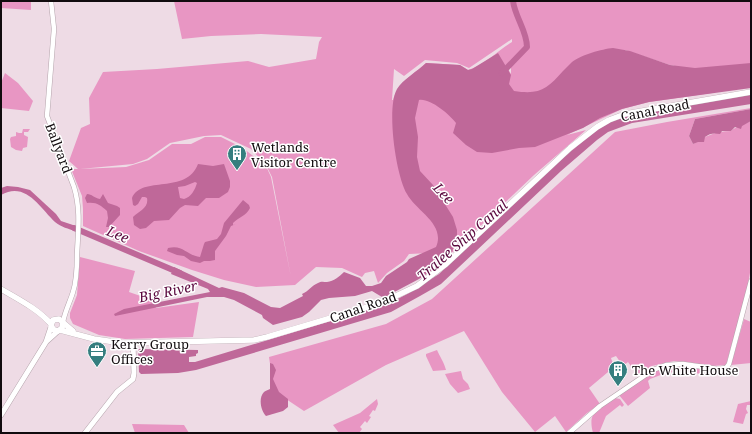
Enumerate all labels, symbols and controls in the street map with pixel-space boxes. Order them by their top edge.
street label: Canal Road [619,95,691,125]
street label: Ballyard [41,120,77,176]
place label: Wetlands Visitor Centre [251,138,337,171]
building icon: Wetlands Visitor Centre [226,143,248,171]
water label: Lee [429,178,459,208]
water label: Tralee Ship Canal [413,195,512,285]
water label: Lee [103,220,132,247]
water label: Big River [136,275,199,307]
street label: Canal Road [327,287,399,327]
place label: Kerry Group Offices [111,335,189,368]
office icon: Kerry Group Offices [86,340,108,368]
building icon: The White House [607,359,629,387]
place label: The White House [632,361,738,379]

